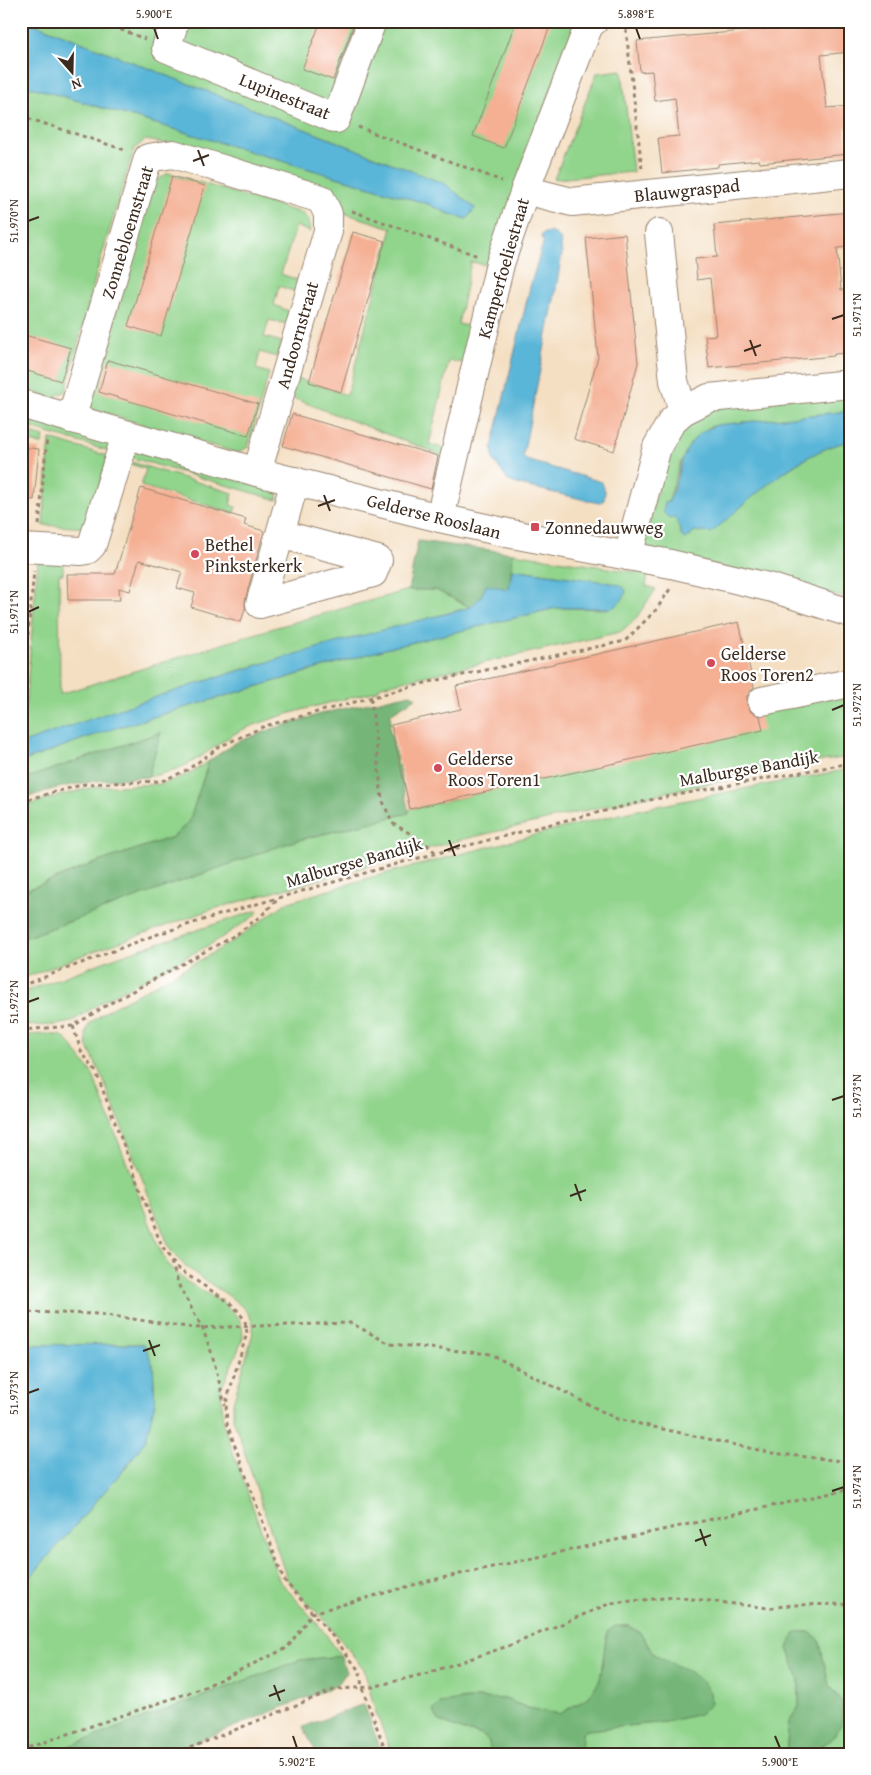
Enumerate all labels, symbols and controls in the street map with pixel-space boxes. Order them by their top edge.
text: 5.900°E [136,5,172,22]
text: 5.898°E [618,5,654,22]
north arrow [48,48,98,98]
street label: Lupinestraat [235,66,335,127]
text: N [68,73,84,95]
street label: Zonnebloemstraat [94,161,160,302]
street label: Blauwgraspad [633,171,741,209]
street label: Kamperfoeliestraat [470,194,536,342]
text: 51.970°N [5,199,22,243]
street label: Andoornstraat [269,277,325,392]
text: 51.971°N [848,293,865,337]
street label: Gelderse Rooslaan [364,486,504,546]
place label: Zonnedauwweg [545,514,663,541]
marker: Zonnedauwweg [529,521,541,533]
place label: Bethel Pinksterkerk [205,531,303,579]
marker: Bethel Pinksterkerk [189,548,201,560]
text: 51.971°N [5,590,22,634]
place label: Gelderse Roos Toren2 [721,640,814,688]
marker: Gelderse Roos Toren2 [705,657,717,669]
text: 51.972°N [848,683,865,727]
street label: Malburgse Bandijk [677,742,821,794]
place label: Gelderse Roos Toren1 [448,745,541,793]
marker: Gelderse Roos Toren1 [432,762,444,774]
street label: Malburgse Bandijk [283,829,426,894]
text: 51.972°N [5,980,22,1024]
text: 51.973°N [848,1074,865,1118]
text: 51.973°N [5,1371,22,1415]
text: 51.974°N [848,1465,865,1509]
text: 5.902°E [279,1753,315,1770]
text: 5.900°E [762,1753,798,1770]

